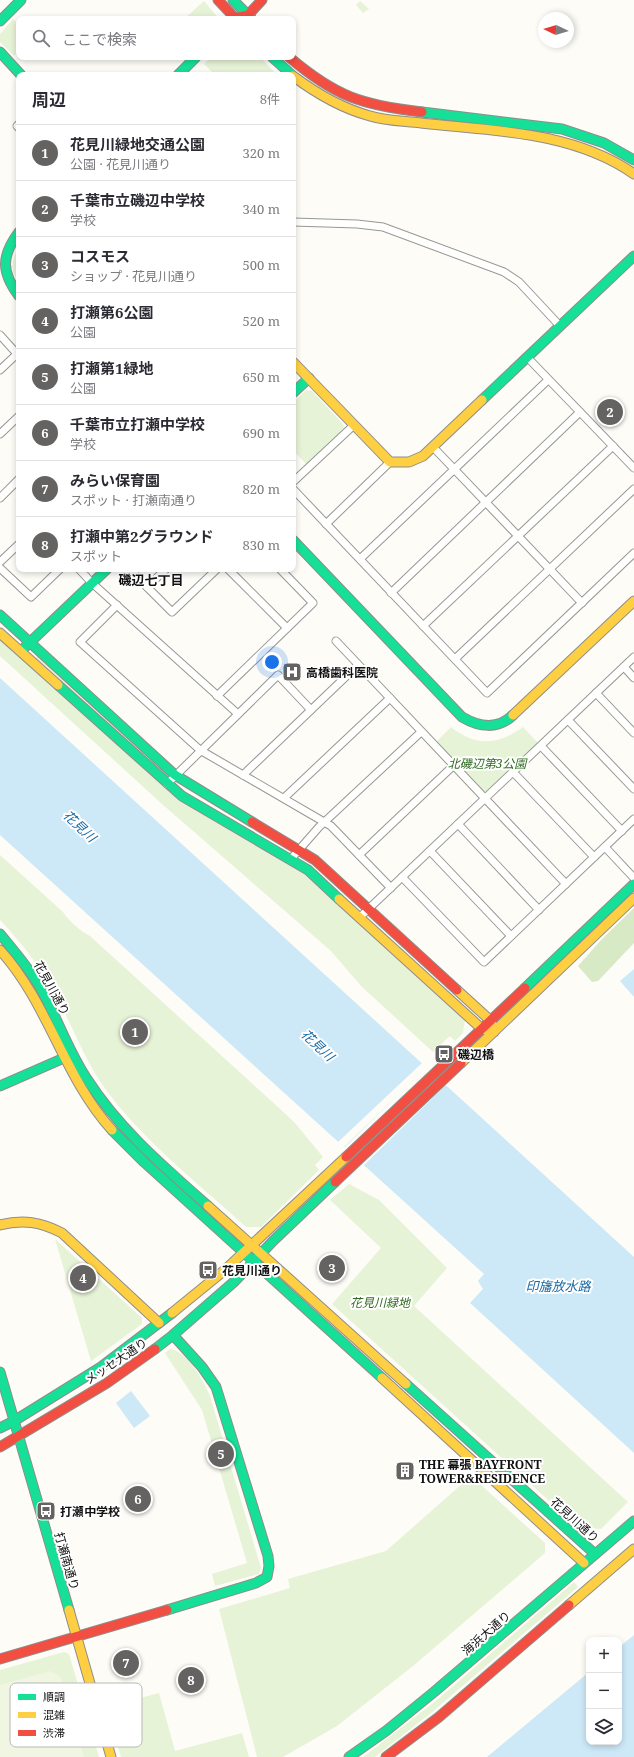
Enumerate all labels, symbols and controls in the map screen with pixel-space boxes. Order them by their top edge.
north arrow [538,12,574,48]
search box [16,16,296,60]
icon: search [30,27,52,49]
text: ここで検索 [62,29,137,49]
text: 周辺 [32,88,66,111]
text: 8件 [260,90,280,108]
text: 花見川緑地交通公園 [70,134,205,154]
text: 1 [41,144,49,162]
text: 320 m [243,144,280,162]
text: 公園 · 花見川通り [70,155,171,173]
text: 千葉市立磯辺中学校 [70,190,205,210]
text: 2 [41,200,49,218]
text: 340 m [243,200,280,218]
text: 学校 [70,211,96,229]
text: コスモス [70,246,130,266]
text: 3 [41,256,49,274]
text: 500 m [243,256,280,274]
text: ショップ · 花見川通り [70,267,197,285]
text: 打瀬第6公園 [70,302,153,322]
text: 4 [41,312,49,330]
text: 520 m [243,312,280,330]
text: 公園 [70,323,96,341]
text: 打瀬第1緑地 [70,358,153,378]
text: 5 [41,368,49,386]
text: 650 m [243,368,280,386]
text: 公園 [70,379,96,397]
pin: 2 [597,397,623,427]
text: 千葉市立打瀬中学校 [70,414,205,434]
text: 6 [41,424,49,442]
text: 690 m [243,424,280,442]
text: 学校 [70,435,96,453]
text: みらい保育園 [70,470,160,490]
text: 7 [41,480,49,498]
text: 820 m [243,480,280,498]
text: スポット · 打瀬南通り [70,491,197,509]
text: 打瀬中第2グラウンド [70,526,213,546]
text: 8 [41,536,49,554]
text: 830 m [243,536,280,554]
text: スポット [70,547,122,565]
district label: 磯辺七丁目 [118,571,184,589]
your location [262,652,282,672]
hospital icon: 高橋歯科医院 [281,661,303,683]
place label: 高橋歯科医院 [306,664,378,681]
park label: 北磯辺第3公園 [448,755,528,772]
water label: 花見川 [60,806,102,847]
street label: 花見川通り [30,958,74,1018]
pin: 1 [122,1017,148,1047]
water label: 花見川 [298,1025,340,1066]
bus stop icon: 磯辺橋 [433,1043,455,1065]
place label: 磯辺橋 [457,1046,495,1063]
pin: 3 [319,1253,345,1283]
bus stop icon: 花見川通り [197,1259,219,1281]
place label: 花見川通り [222,1262,282,1279]
pin: 4 [70,1263,96,1293]
water label: 印旛放水路 [525,1277,591,1295]
park label: 花見川緑地 [350,1294,412,1311]
street label: メッセ大通り [81,1334,151,1388]
pin: 5 [208,1439,234,1469]
place label: THE 幕張 BAYFRONT TOWER&RESIDENCE [419,1456,545,1487]
building icon: THE 幕張 BAYFRONT TOWER&RESIDENCE [394,1460,416,1482]
pin: 6 [125,1484,151,1514]
street label: 花見川通り [547,1494,603,1546]
bus stop icon: 打瀬中学校 [35,1500,57,1522]
place label: 打瀬中学校 [60,1503,120,1520]
street label: 打瀬南通り [51,1530,83,1592]
street label: 海浜大通り [458,1607,514,1659]
map controls [586,1637,622,1745]
button: + [586,1637,622,1673]
pin: 7 [113,1648,139,1678]
pin: 8 [178,1665,204,1695]
button: − [586,1673,622,1709]
legend [10,1683,142,1747]
text: 順調 [43,1689,65,1704]
text: 混雑 [43,1707,65,1722]
button: layers [586,1709,622,1745]
text: 渋滞 [43,1725,65,1740]

